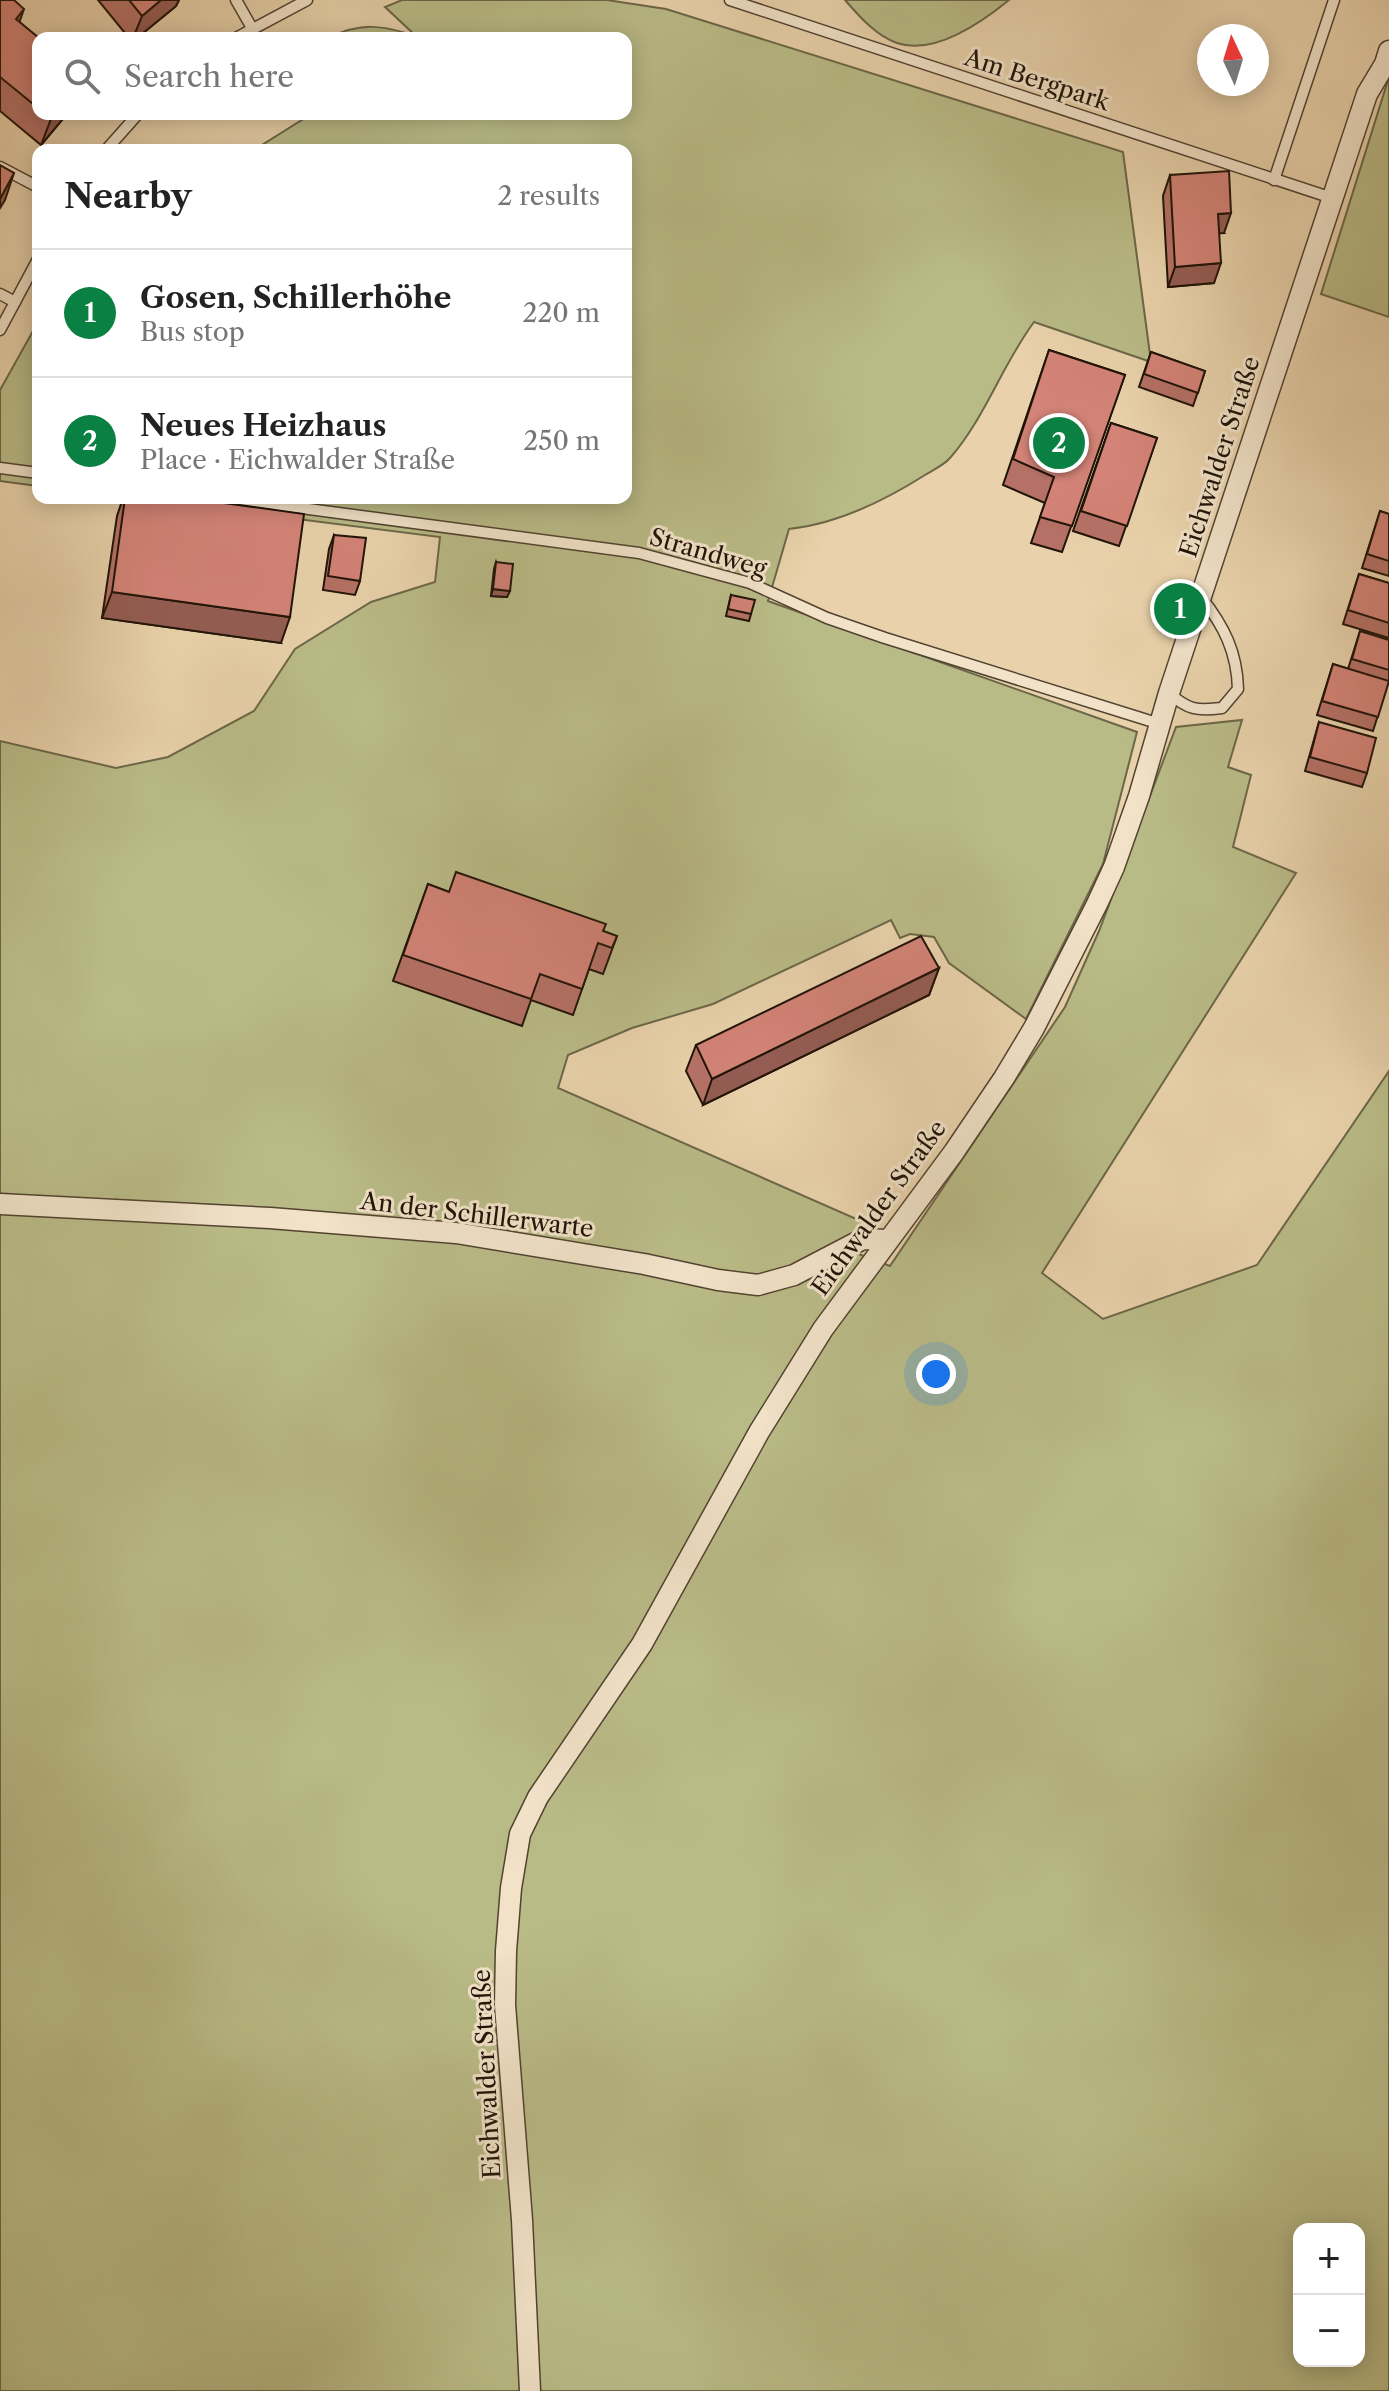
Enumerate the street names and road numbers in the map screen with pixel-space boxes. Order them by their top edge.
street label: Am Bergpark [960,42,1114,117]
street label: Eichwalder Straße [1173,353,1266,561]
street label: Strandweg [646,522,770,583]
street label: Eichwalder Straße [805,1114,952,1301]
street label: An der Schillerwarte [358,1186,595,1243]
street label: Eichwalder Straße [467,1969,506,2179]

